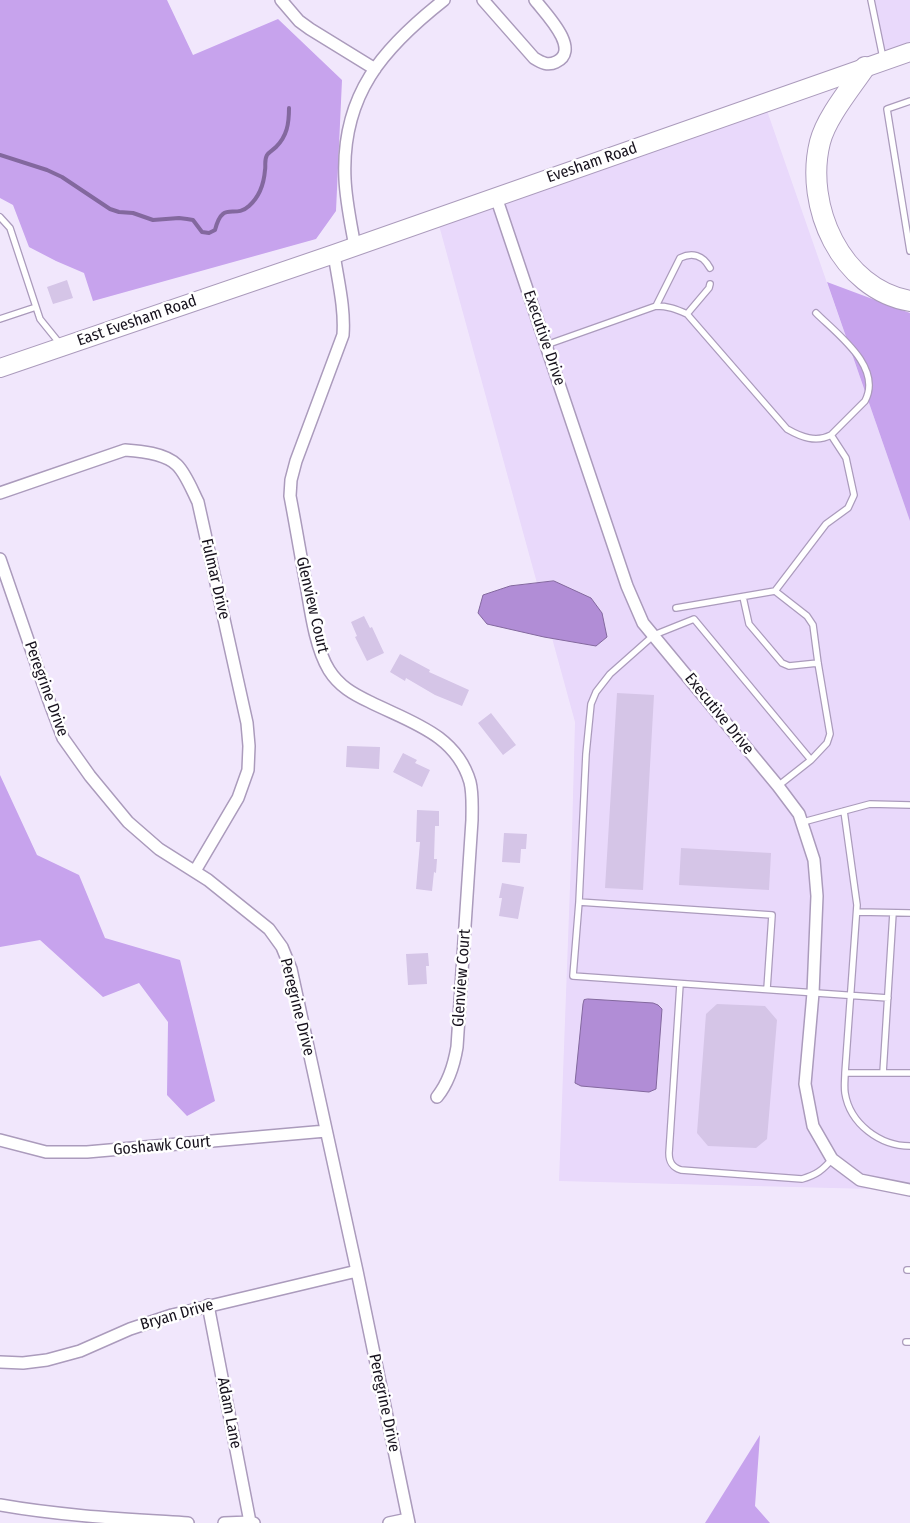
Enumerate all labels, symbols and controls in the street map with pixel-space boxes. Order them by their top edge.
street label: Evesham Road [544,139,640,187]
street label: Executive Drive [519,288,569,388]
street label: East Evesham Road [75,292,199,350]
street label: Fulmar Drive [196,537,234,621]
street label: Glenview Court [292,555,332,655]
street label: Peregrine Drive [20,639,72,739]
street label: Executive Drive [680,669,758,759]
street label: Glenview Court [449,928,475,1028]
street label: Peregrine Drive [276,956,318,1058]
street label: Goshawk Court [112,1132,212,1160]
street label: Bryan Drive [138,1295,216,1335]
street label: Peregrine Drive [364,1352,404,1454]
street label: Adam Lane [213,1376,245,1450]

